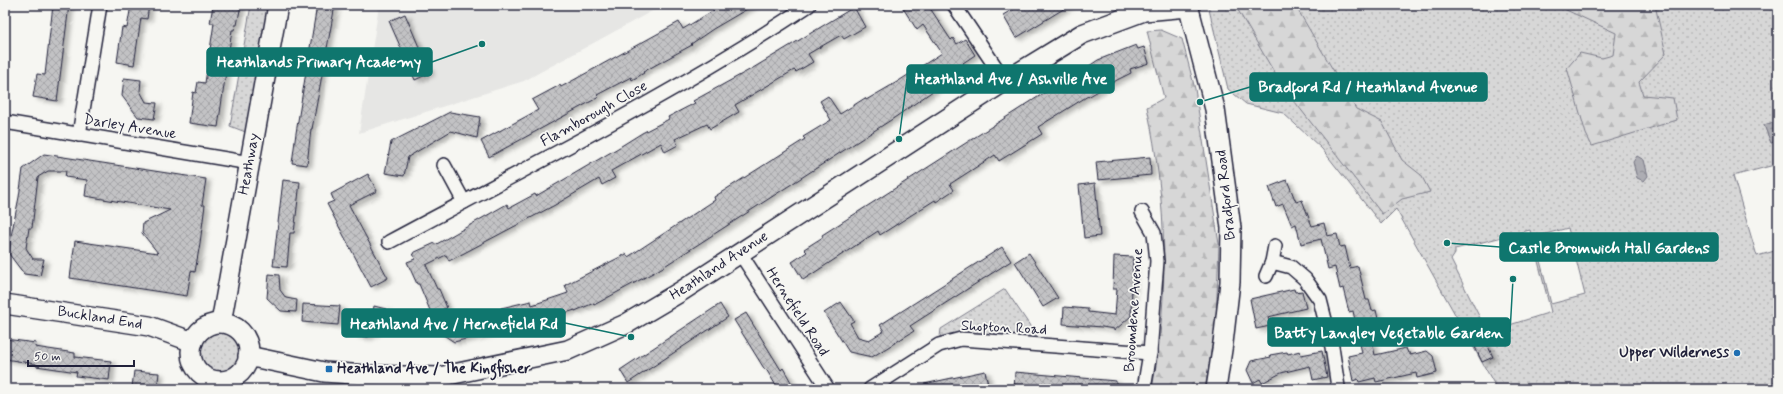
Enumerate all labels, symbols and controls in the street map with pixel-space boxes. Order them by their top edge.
callout: Heathlands Primary Academy [207,48,432,76]
text: Heathlands Primary Academy [217,52,422,73]
callout: Heathland Ave / Ashville Ave [907,65,1114,93]
text: Heathland Ave / Ashville Ave [915,69,1108,90]
callout: Bradford Rd / Heathland Avenue [1250,73,1487,101]
street label: Flamborough Close [537,76,651,152]
text: Bradford Rd / Heathland Avenue [1258,77,1478,100]
street label: Darley Avenue [82,110,178,144]
street label: Heathway [234,131,264,197]
street label: Bradford Road [1211,148,1243,241]
street label: Heathland Avenue [666,227,772,305]
callout: Castle Bromwich Hall Gardens [1500,233,1718,261]
text: Castle Bromwich Hall Gardens [1508,238,1710,259]
street label: Broomdene Avenue [1120,247,1148,373]
street label: Hernefield Road [761,264,833,360]
street label: Buckland End [56,301,144,335]
callout: Heathland Ave / Hernefield Rd [342,309,565,337]
text: Heathland Ave / Hernefield Rd [350,314,558,335]
street label: Shopton Road [960,316,1048,340]
callout: Batty Langley Vegetable Garden [1268,318,1510,346]
text: Batty Langley Vegetable Garden [1274,323,1504,346]
scale bar [28,342,134,368]
place label: Upper Wilderness [1619,343,1729,363]
marker: Upper Wilderness [1732,348,1742,358]
text: 50 m [34,349,61,365]
place label: Heathland Ave / The Kingfisher [337,358,531,381]
marker: Heathland Ave / The Kingfisher [324,364,334,374]

